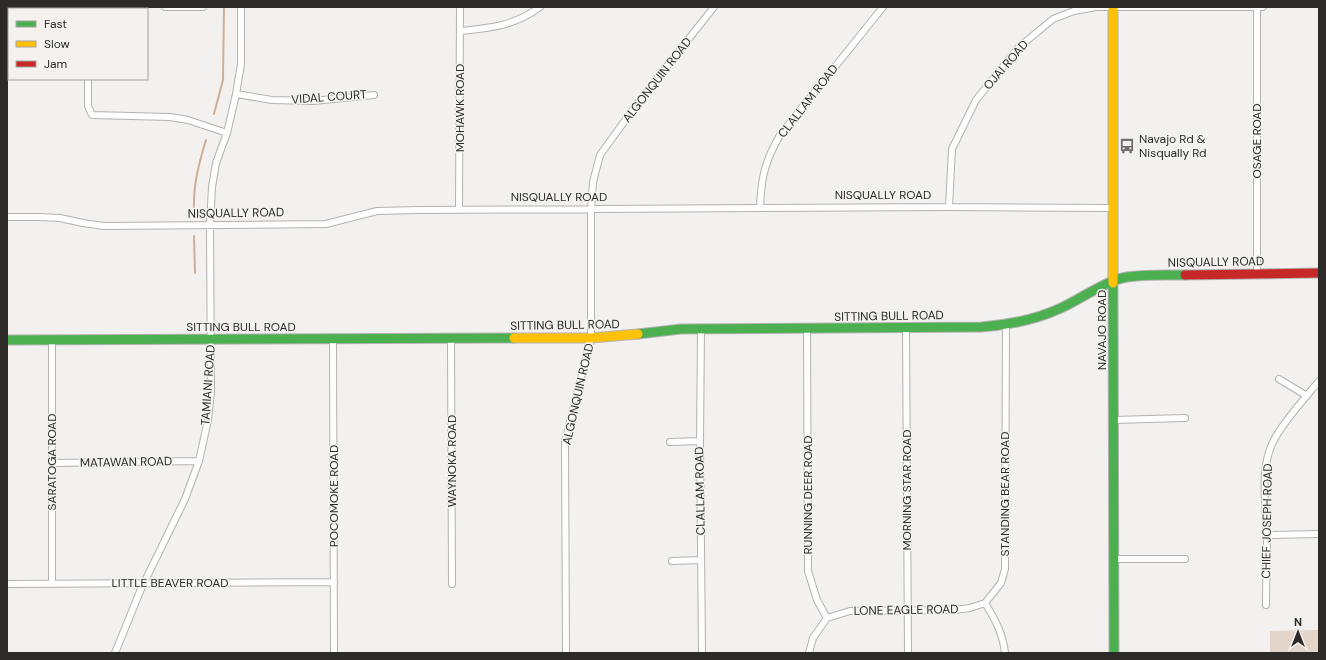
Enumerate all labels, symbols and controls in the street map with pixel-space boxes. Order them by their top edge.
legend [8,8,148,80]
text: Fast [44,16,67,32]
street label: ALGONQUIN ROAD [619,34,695,126]
text: Slow [44,36,70,52]
street label: OJAI ROAD [980,37,1032,93]
text: Jam [44,56,67,72]
street label: CLALLAM ROAD [774,61,842,141]
street label: MOHAWK ROAD [452,64,468,152]
street label: VIDAL COURT [291,86,368,108]
street label: OSAGE ROAD [1249,104,1265,178]
place label: Navajo Rd & Nisqually Rd [1139,131,1207,161]
bus stop icon: Navajo Rd & Nisqually Rd [1118,137,1136,155]
street label: NISQUALLY ROAD [835,187,931,203]
street label: NISQUALLY ROAD [511,189,607,205]
street label: NISQUALLY ROAD [188,204,284,222]
street label: NISQUALLY ROAD [1168,253,1264,271]
street label: NAVAJO ROAD [1094,290,1110,370]
street label: SITTING BULL ROAD [834,307,944,325]
street label: SITTING BULL ROAD [510,316,620,334]
street label: SITTING BULL ROAD [186,319,296,335]
street label: ALGONQUIN ROAD [559,342,597,446]
street label: TAMIANI ROAD [197,344,219,426]
street label: SARATOGA ROAD [44,414,60,510]
street label: WAYNOKA ROAD [444,415,460,507]
street label: MORNING STAR ROAD [899,429,915,551]
street label: STANDING BEAR ROAD [997,432,1013,556]
street label: RUNNING DEER ROAD [800,435,816,555]
street label: POCOMOKE ROAD [326,445,342,547]
street label: CLALLAM ROAD [691,446,709,536]
street label: MATAWAN ROAD [80,453,172,471]
street label: CHIEF JOSEPH ROAD [1258,463,1276,579]
street label: LITTLE BEAVER ROAD [112,575,228,591]
street label: LONE EAGLE ROAD [853,601,959,619]
north arrow [1278,612,1318,652]
text: N [1294,615,1302,629]

